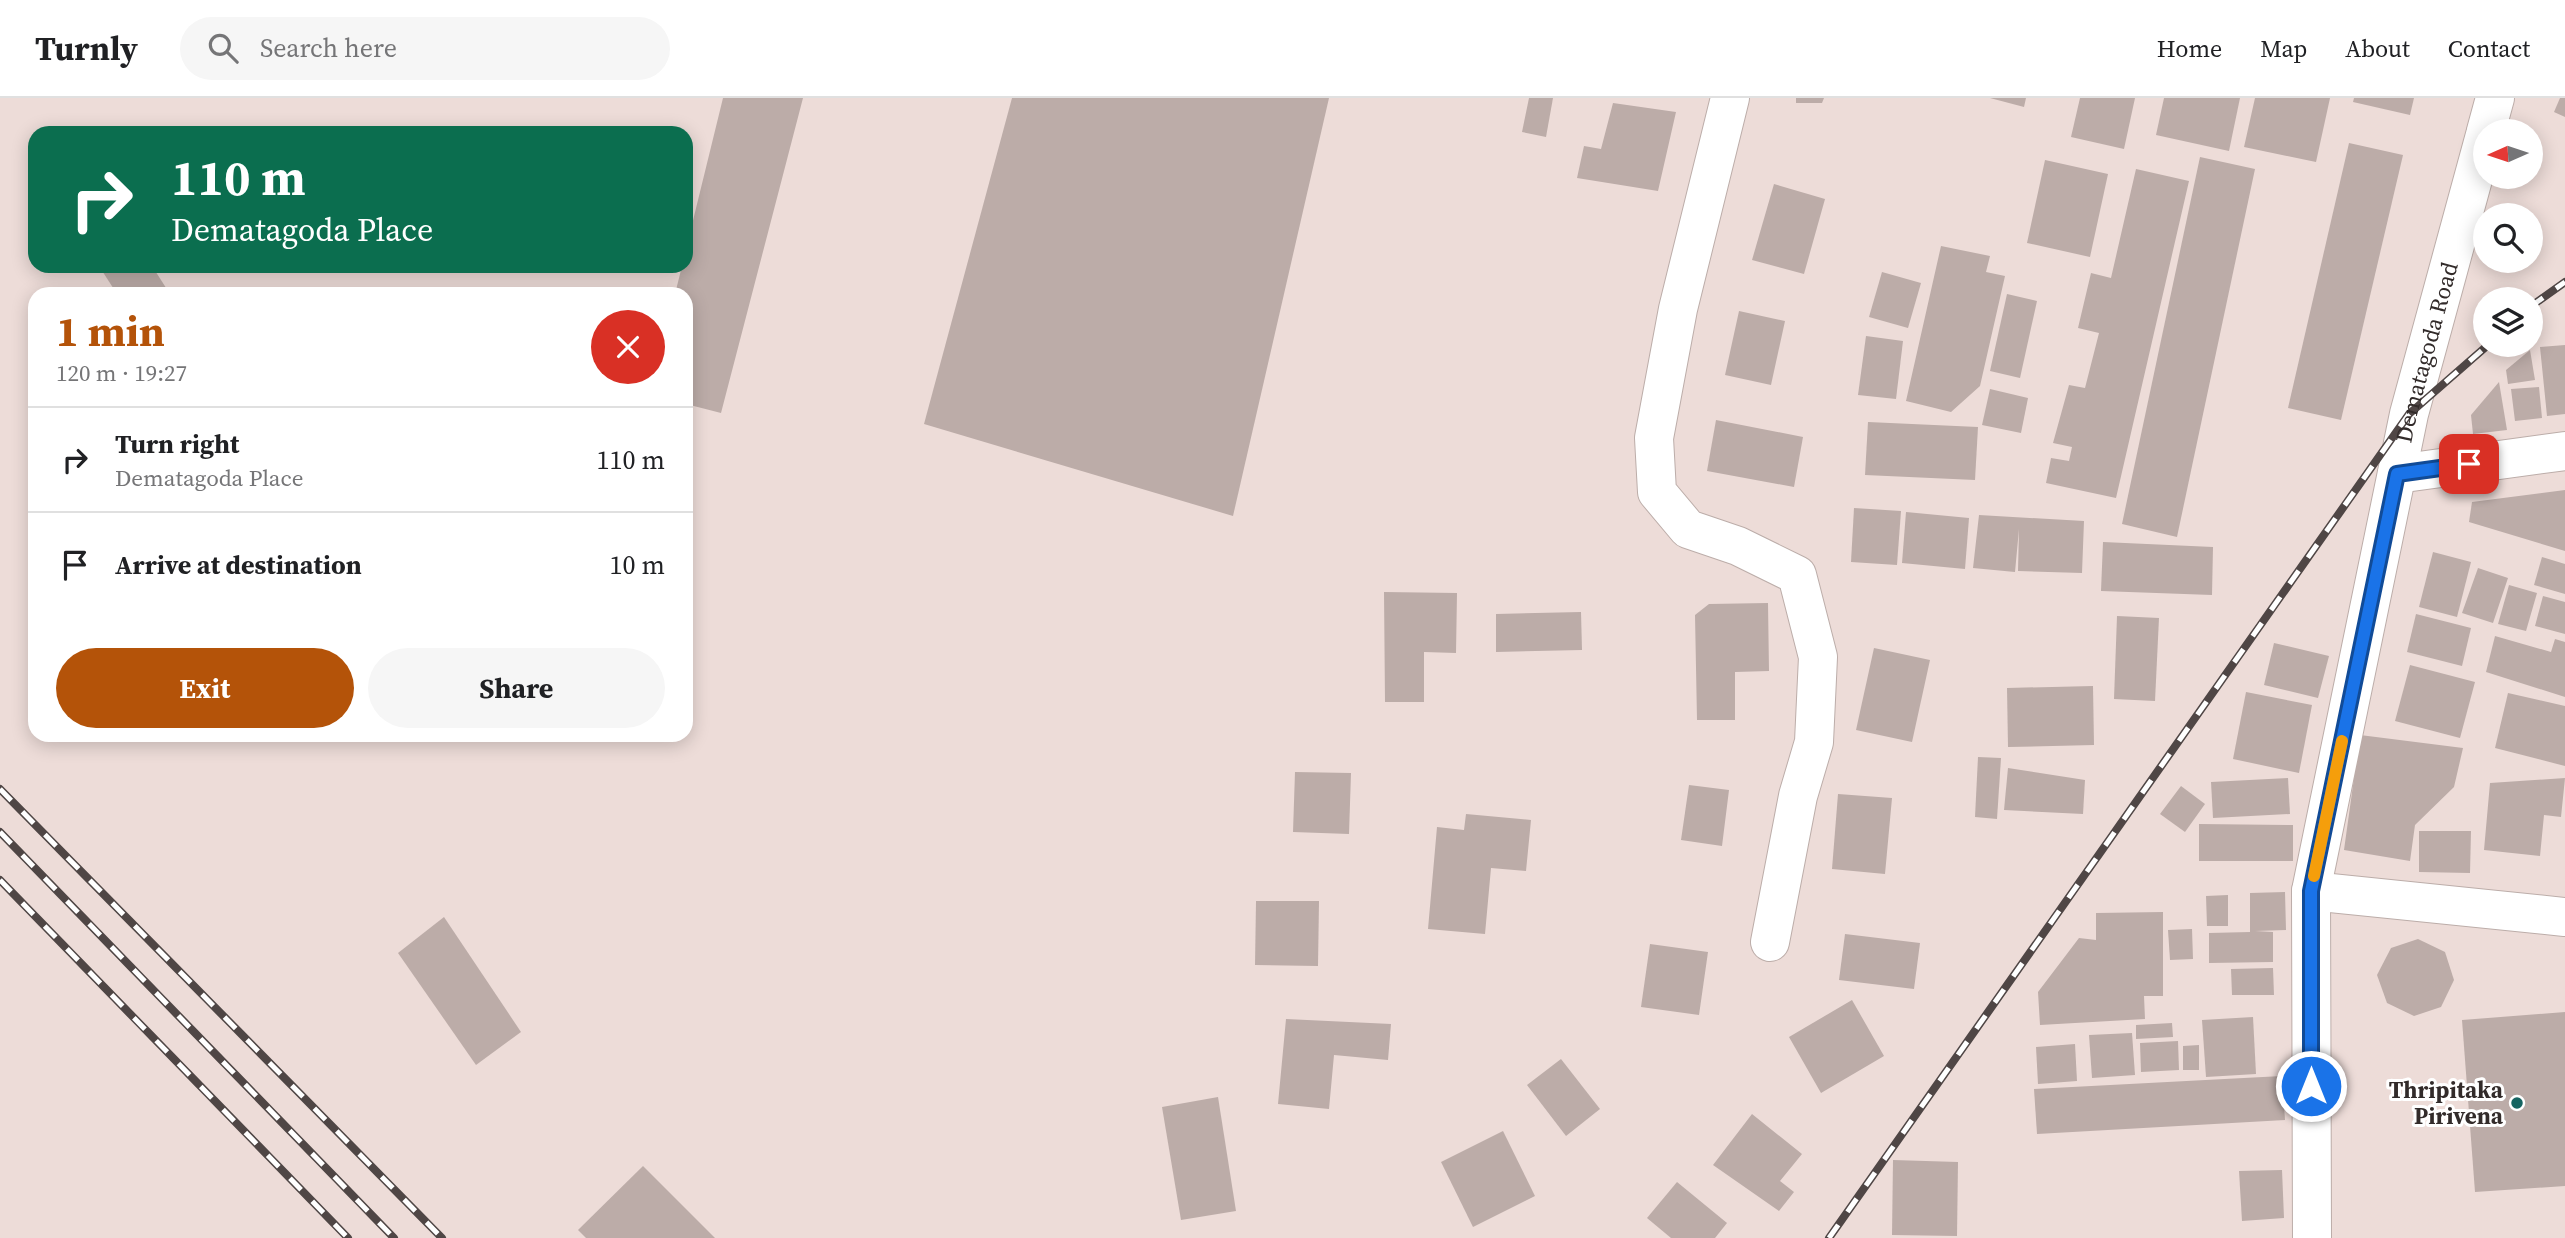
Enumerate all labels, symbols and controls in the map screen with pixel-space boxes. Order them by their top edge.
search box [180,17,670,80]
text: Turnly [35,26,138,71]
icon: search [204,29,242,67]
text: Search here [260,30,397,66]
text: Home [2157,32,2222,65]
text: Map [2260,32,2307,65]
text: About [2345,32,2410,65]
text: Contact [2448,32,2530,65]
north arrow [2473,119,2543,189]
map controls [2473,119,2543,357]
text: 110 m [171,144,306,211]
icon: right [56,154,147,245]
button: search [2473,203,2543,273]
text: Dematagoda Place [171,208,433,252]
street label: Dematagoda Road [2388,258,2466,446]
button: layers [2473,287,2543,357]
text: 1 min [56,302,165,360]
button: close [591,310,665,384]
text: 120 m · 19:27 [56,357,187,389]
text: Turn right [115,426,239,462]
pin [2439,434,2499,494]
icon: right [56,441,94,479]
text: 110 m [597,442,665,478]
icon: arrive [2450,445,2488,483]
text: Dematagoda Place [115,462,303,494]
icon: arrive [56,546,94,584]
text: Arrive at destination [115,547,362,583]
text: 10 m [610,547,665,583]
button: Exit [56,648,354,728]
button: Share [368,648,665,728]
position arrow [2274,1049,2348,1123]
place label: Thripitaka Pirivena [2389,1074,2504,1132]
marker: Thripitaka Pirivena [2509,1095,2525,1111]

